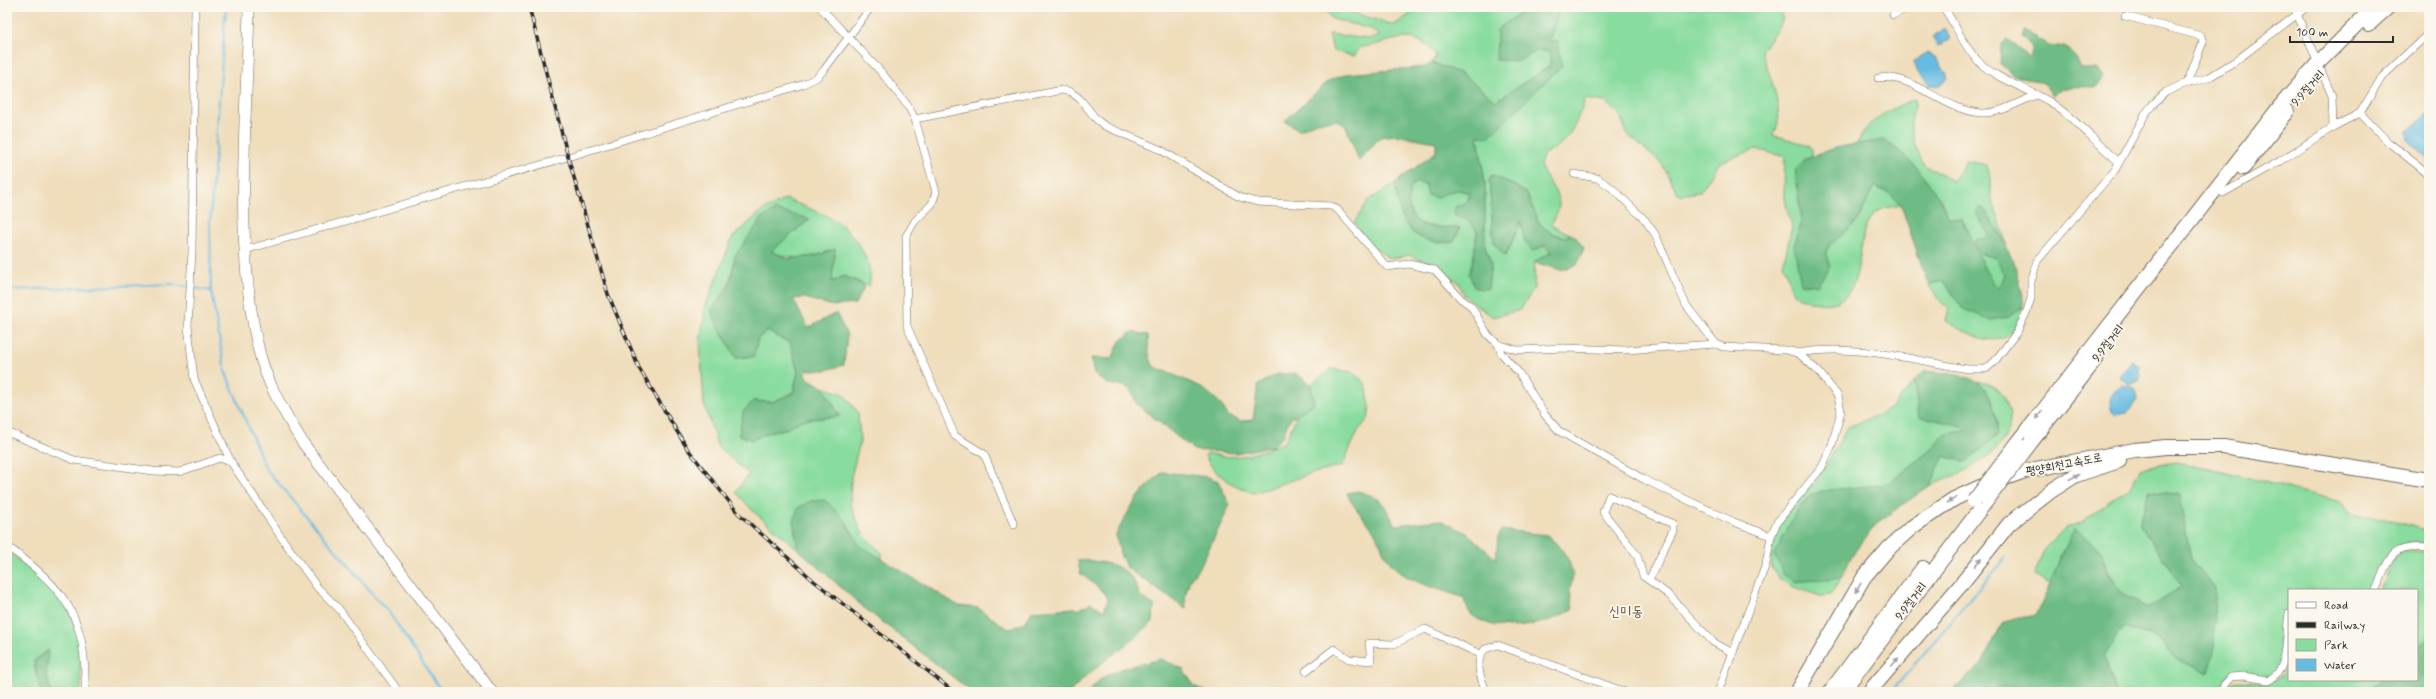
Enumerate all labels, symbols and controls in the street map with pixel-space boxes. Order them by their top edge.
scale bar [2290,18,2393,44]
text: 100 m [2296,25,2328,41]
street label: 9·9절거리 [2288,67,2329,110]
street label: 9·9절거리 [2089,322,2128,366]
one-way arrow [2035,410,2044,421]
street label: 평양희천고속도로 [2025,450,2104,480]
one-way arrow [2068,474,2080,480]
one-way arrow [1946,497,1958,504]
one-way arrow [1974,557,1982,568]
street label: 9·9절거리 [1892,579,1931,624]
one-way arrow [1854,582,1861,594]
legend [2288,589,2418,681]
text: Road [2324,598,2348,614]
district label: 신미동 [1609,603,1643,621]
text: Railway [2324,618,2366,634]
text: Park [2324,638,2348,654]
one-way arrow [1890,657,1899,668]
text: Water [2324,658,2356,674]

